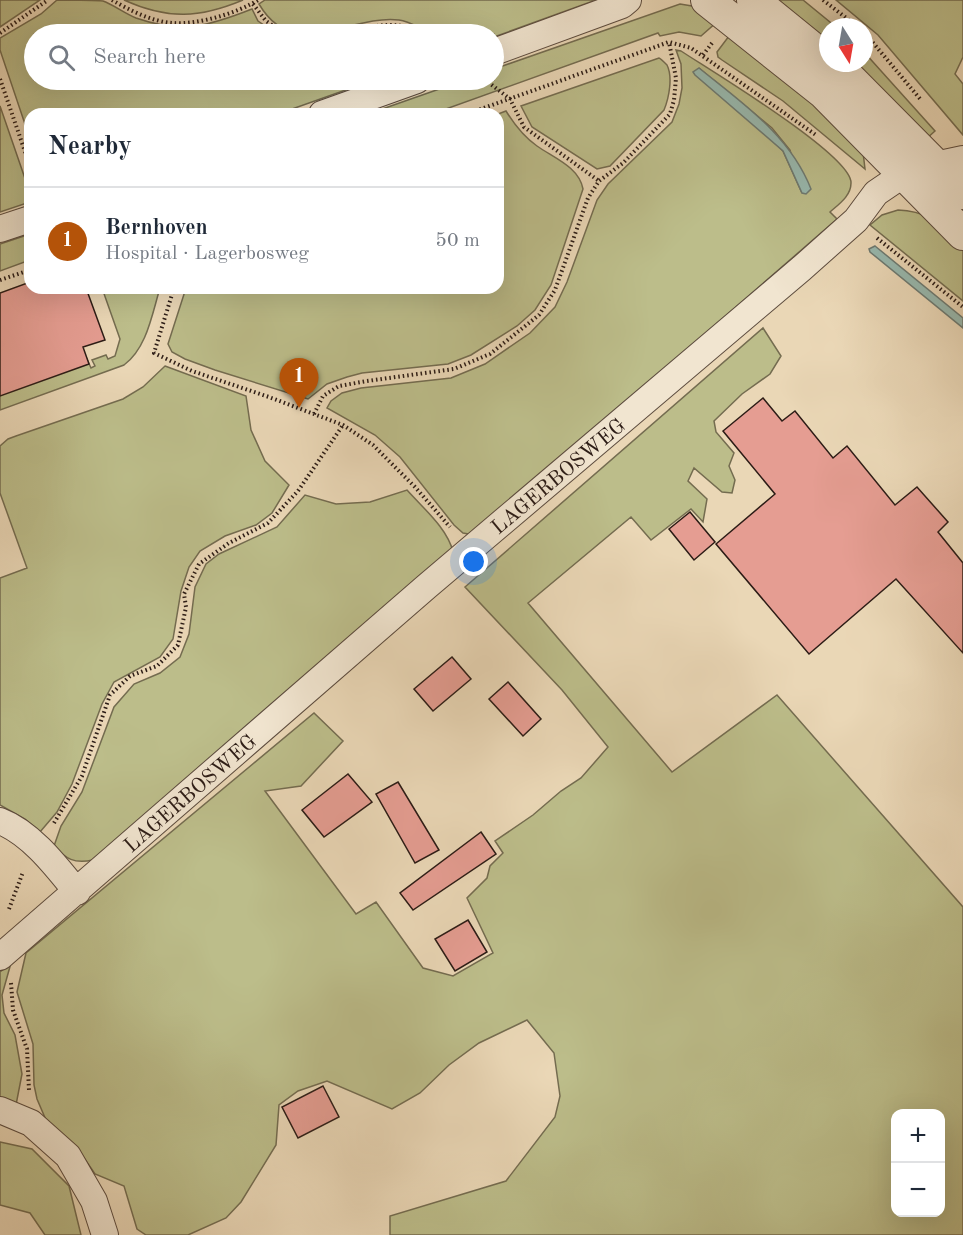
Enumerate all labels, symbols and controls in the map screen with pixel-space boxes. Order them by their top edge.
north arrow [819,18,873,72]
search box [24,24,504,90]
icon: search [45,41,78,74]
text: Search here [93,46,206,68]
text: Nearby [48,134,132,160]
text: Bernhoven [105,217,208,239]
text: 1 [62,231,73,251]
text: 50 m [435,231,480,251]
text: Hospital · Lagerbosweg [105,244,309,264]
pin: 1 [280,358,318,408]
street label: LAGERBOSWEG [488,415,630,539]
your location [459,547,488,576]
street label: LAGERBOSWEG [121,731,261,857]
map controls [891,1109,945,1217]
button: + [891,1109,945,1163]
button: − [891,1163,945,1217]

